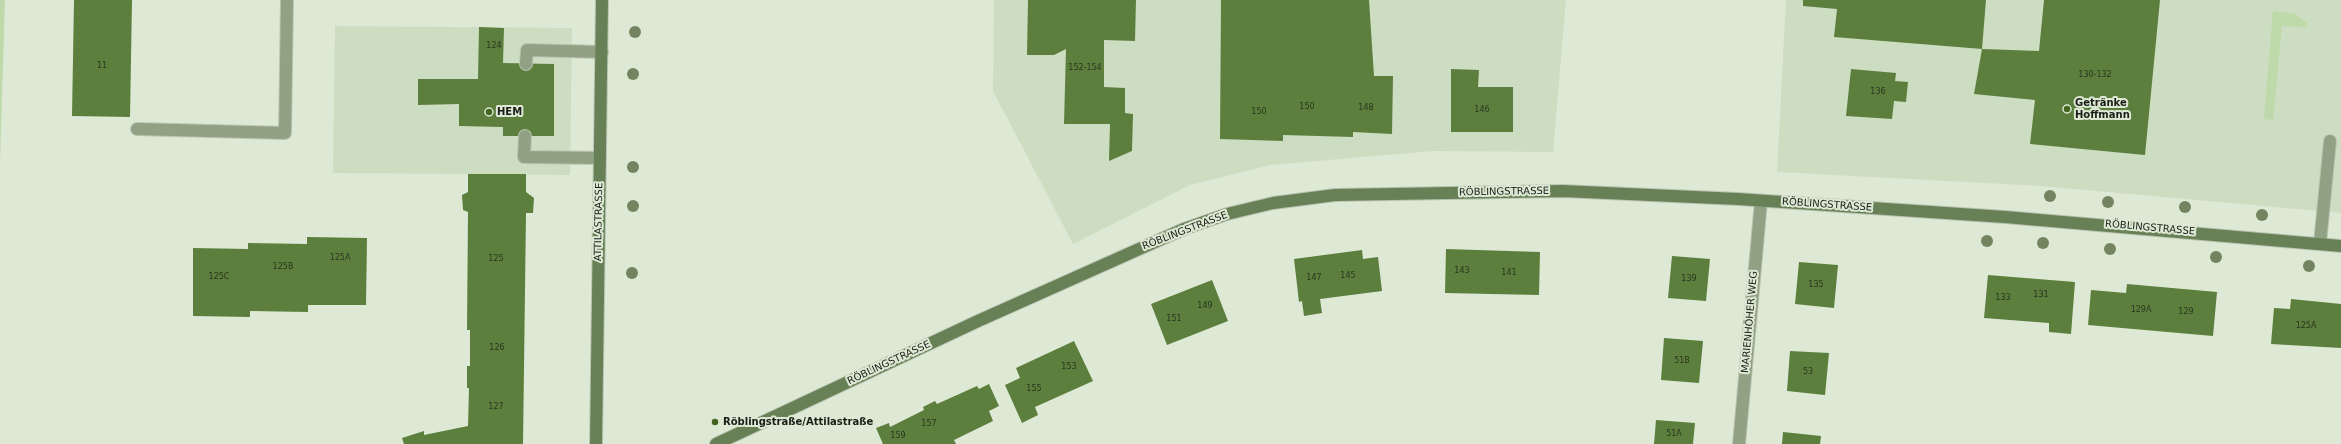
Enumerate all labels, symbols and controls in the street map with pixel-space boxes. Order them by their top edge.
house number: 124 [486,41,502,51]
house number: 11 [97,61,107,71]
house number: 152-154 [1068,63,1102,73]
house number: 130-132 [2078,70,2112,80]
house number: 136 [1870,87,1886,97]
place label: Getränke Hoffmann [2075,97,2130,120]
house number: 150 [1299,102,1315,112]
house number: 148 [1358,103,1374,113]
marker: Getränke Hoffmann [2062,104,2072,114]
house number: 146 [1474,105,1490,115]
place label: HEM [497,106,522,118]
marker: HEM [484,107,494,117]
house number: 150 [1251,107,1267,117]
street label: ATTILASTRASSE [592,183,606,261]
street label: RÖBLINGSTRASSE [1459,185,1549,199]
street label: RÖBLINGSTRASSE [1782,196,1872,214]
street label: RÖBLINGSTRASSE [1141,209,1229,253]
street label: RÖBLINGSTRASSE [2105,218,2195,238]
house number: 125A [330,253,350,263]
house number: 125 [488,254,504,264]
house number: 125B [273,262,293,272]
house number: 143 [1454,266,1470,276]
house number: 141 [1501,268,1517,278]
street label: MARIENHÖHER WEG [1740,270,1760,374]
house number: 145 [1340,271,1356,281]
house number: 125C [209,272,229,282]
house number: 147 [1306,273,1322,283]
house number: 139 [1681,274,1697,284]
house number: 135 [1808,280,1824,290]
house number: 131 [2033,290,2049,300]
house number: 133 [1995,293,2011,303]
house number: 149 [1197,301,1213,311]
house number: 129A [2131,305,2151,315]
house number: 129 [2178,307,2194,317]
house number: 151 [1166,314,1182,324]
house number: 125A [2296,321,2316,331]
street label: RÖBLINGSTRASSE [846,338,932,388]
house number: 126 [489,343,505,353]
house number: 51B [1674,356,1690,366]
house number: 153 [1061,362,1077,372]
house number: 53 [1803,367,1813,377]
house number: 155 [1026,384,1042,394]
house number: 127 [488,402,504,412]
place label: Röblingstraße/Attilastraße [723,416,873,428]
marker: Röblingstraße/Attilastraße [710,417,720,427]
house number: 157 [921,419,937,429]
house number: 51A [1666,429,1682,439]
house number: 159 [890,431,906,441]

